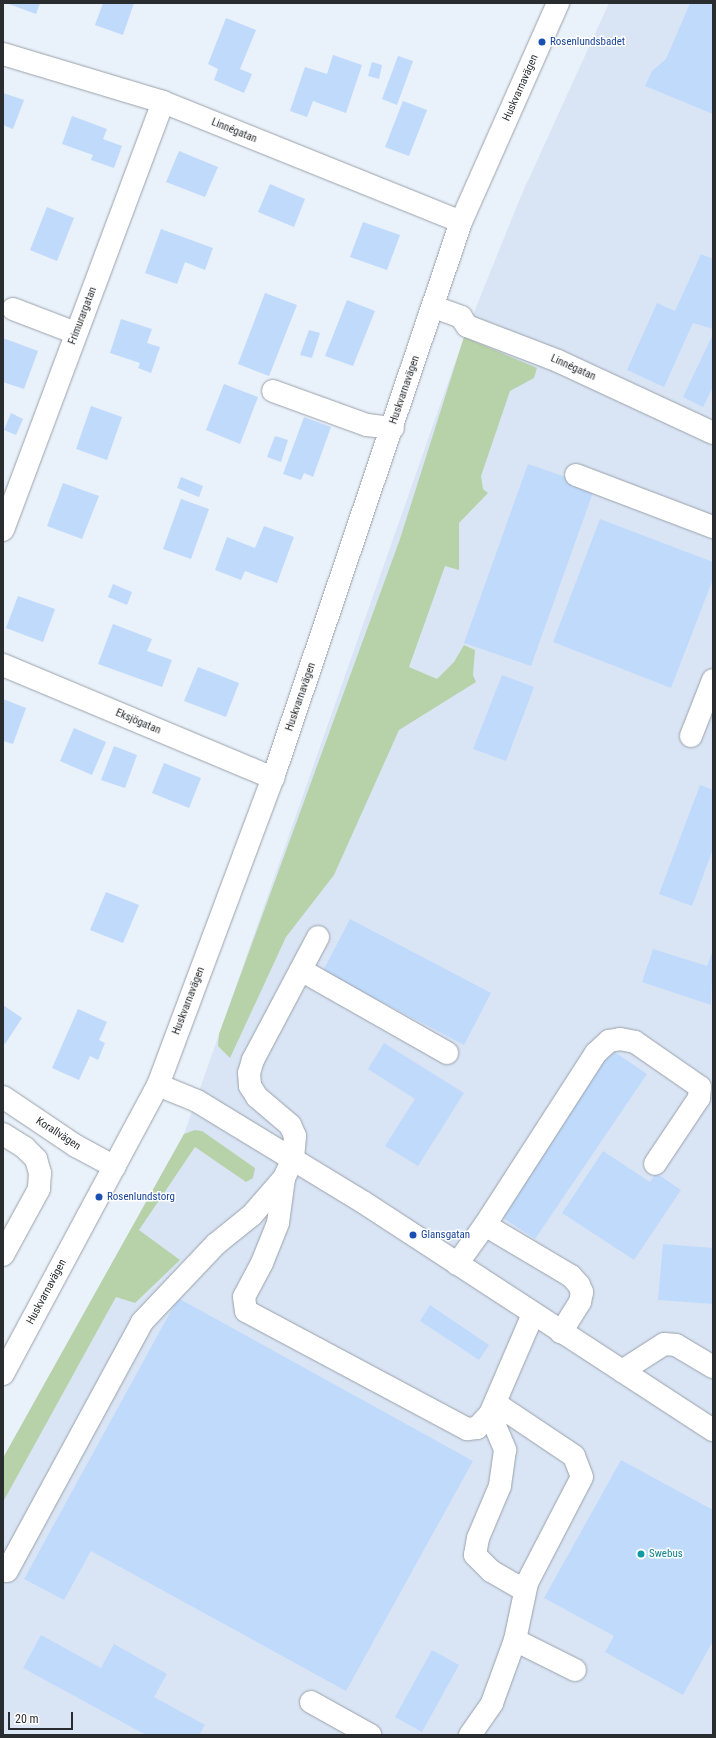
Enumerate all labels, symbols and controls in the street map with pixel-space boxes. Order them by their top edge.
place label: Rosenlundsbadet [550,35,625,49]
marker: Rosenlundsbadet [537,37,547,47]
street label: Huskvarnavägen [500,53,542,123]
street label: Linnégatan [209,116,259,146]
street label: Frimurargatan [66,285,100,347]
street label: Linnégatan [548,352,598,384]
street label: Huskvarnavägen [387,354,423,426]
street label: Huskvarnavägen [283,661,319,733]
street label: Eksjögatan [113,707,163,737]
street label: Huskvarnavägen [170,965,208,1037]
street label: Korallvägen [33,1115,83,1153]
place label: Rosenlundstorg [107,1190,175,1204]
marker: Rosenlundstorg [94,1192,104,1202]
place label: Glansgatan [421,1228,470,1242]
marker: Glansgatan [408,1230,418,1240]
street label: Huskvarnavägen [24,1257,70,1327]
place label: Swebus [649,1547,683,1561]
marker: Swebus [636,1549,646,1559]
scale bar [10,1704,75,1730]
text: 20 m [15,1712,39,1726]

